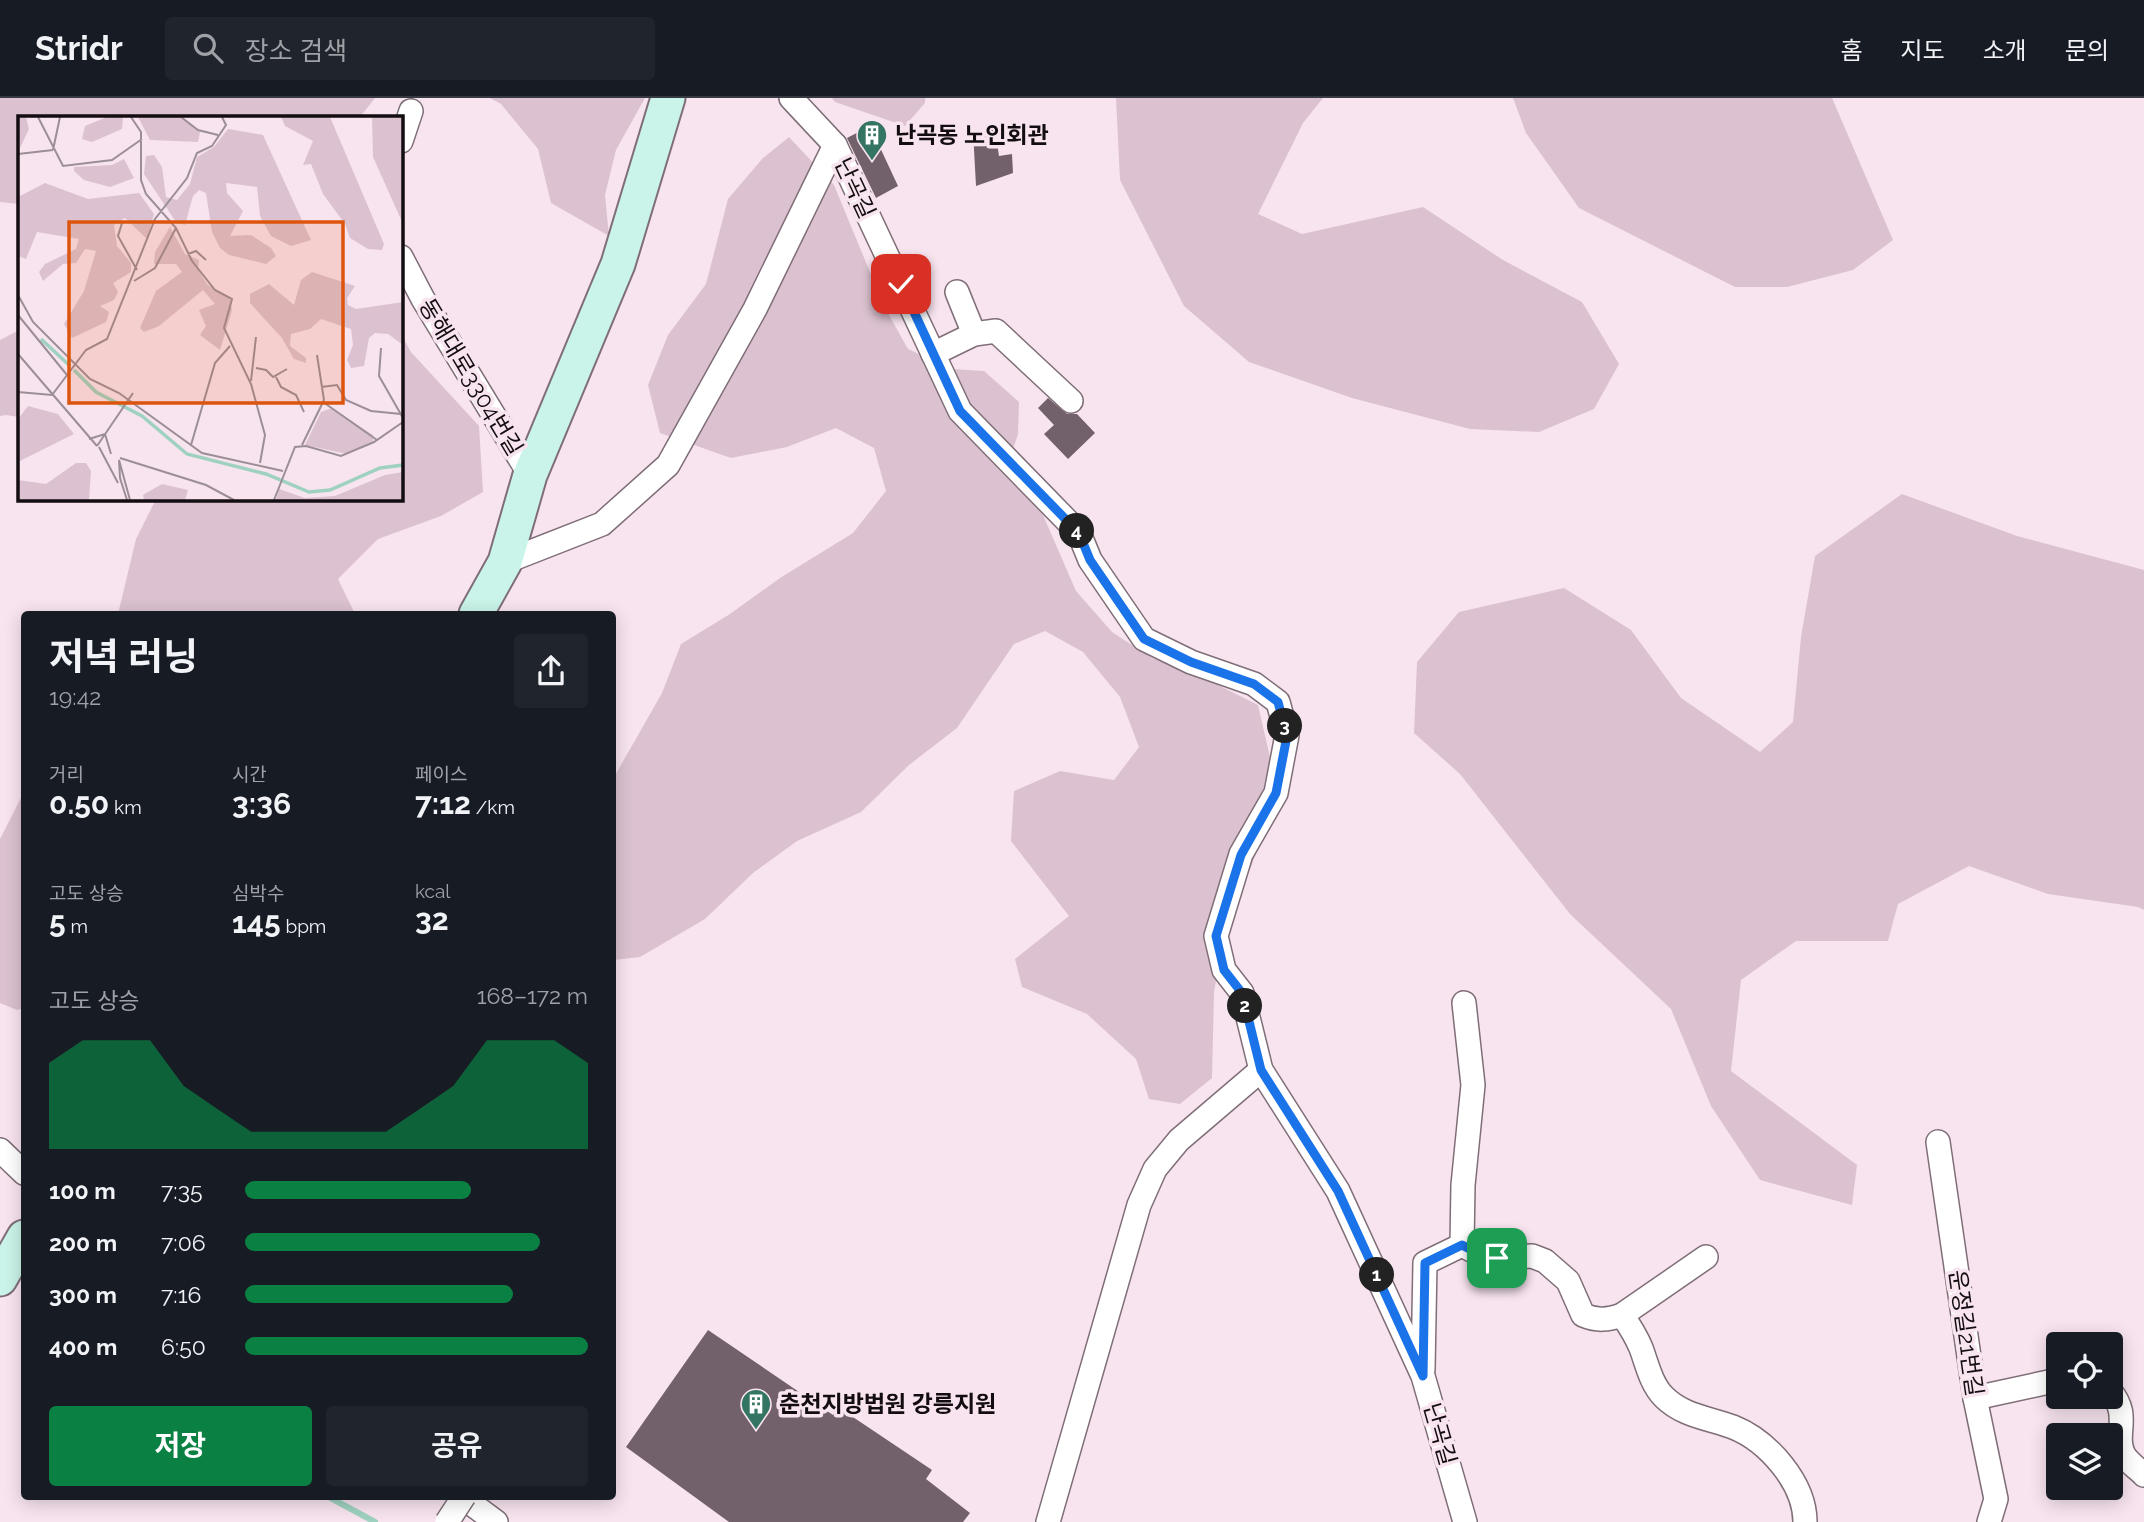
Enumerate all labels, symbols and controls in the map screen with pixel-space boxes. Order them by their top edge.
search box [165,17,655,80]
text: Stridr [35,29,123,68]
icon: search [189,29,227,67]
text: 장소 검색 [245,36,347,66]
text: 홈 [1840,36,1862,65]
text: 지도 [1900,36,1945,65]
text: 소개 [1983,36,2027,65]
text: 문의 [2065,36,2109,65]
inset map [18,116,402,500]
building icon: 난곡동 노인회관 [855,118,889,162]
place label: 난곡동 노인회관 [895,121,1049,148]
street label: 난곡길 [830,153,881,222]
pin [871,254,931,314]
icon: check [882,265,920,303]
street label: 동해대로3304번길 [414,293,529,460]
pin: 4 [1060,514,1094,548]
text: 4 [1071,519,1082,541]
text: 저녁 러닝 [49,634,198,679]
button: share [514,634,588,708]
text: 19:42 [49,683,101,710]
pin: 3 [1268,708,1302,744]
text: 3 [1279,714,1290,736]
text: 거리 [49,763,84,785]
text: 시간 [232,763,267,785]
text: 페이스 [415,763,467,785]
text: 0.50 [49,786,109,821]
text: 3:36 [232,786,291,821]
text: 7:12 [415,786,471,821]
text: km [109,796,142,818]
text: /km [471,796,515,818]
text: kcal [415,880,451,902]
text: 고도 상승 [49,882,124,904]
text: 심박수 [232,882,284,904]
text: 32 [415,902,449,937]
text: 5 [49,905,66,940]
text: 145 [232,905,281,940]
text: m [66,915,88,937]
text: bpm [281,915,326,937]
text: 168–172 m [477,982,588,1009]
text: 고도 상승 [49,987,140,1014]
pin: 2 [1228,988,1262,1024]
text: 2 [1239,994,1250,1016]
text: 100 m [49,1177,116,1204]
text: 7:35 [161,1177,202,1204]
pin [1467,1228,1527,1288]
text: 200 m [49,1229,117,1256]
text: 7:06 [161,1229,206,1256]
icon: arrive [1478,1239,1516,1277]
pin: 1 [1360,1258,1394,1292]
text: 1 [1372,1263,1381,1285]
street label: 운정길21번길 [1944,1268,1989,1398]
text: 300 m [49,1281,117,1308]
text: 7:16 [161,1281,201,1308]
map controls [2046,1332,2123,1500]
button: locate [2046,1332,2123,1409]
text: 400 m [49,1333,117,1360]
text: 6:50 [161,1333,206,1360]
building icon: 춘천지방법원 강릉지원 [739,1387,773,1431]
place label: 춘천지방법원 강릉지원 [779,1390,996,1417]
street label: 난곡길 [1419,1400,1462,1468]
button: 저장 [49,1406,312,1486]
button: 공유 [326,1406,588,1486]
button: layers [2046,1423,2123,1500]

